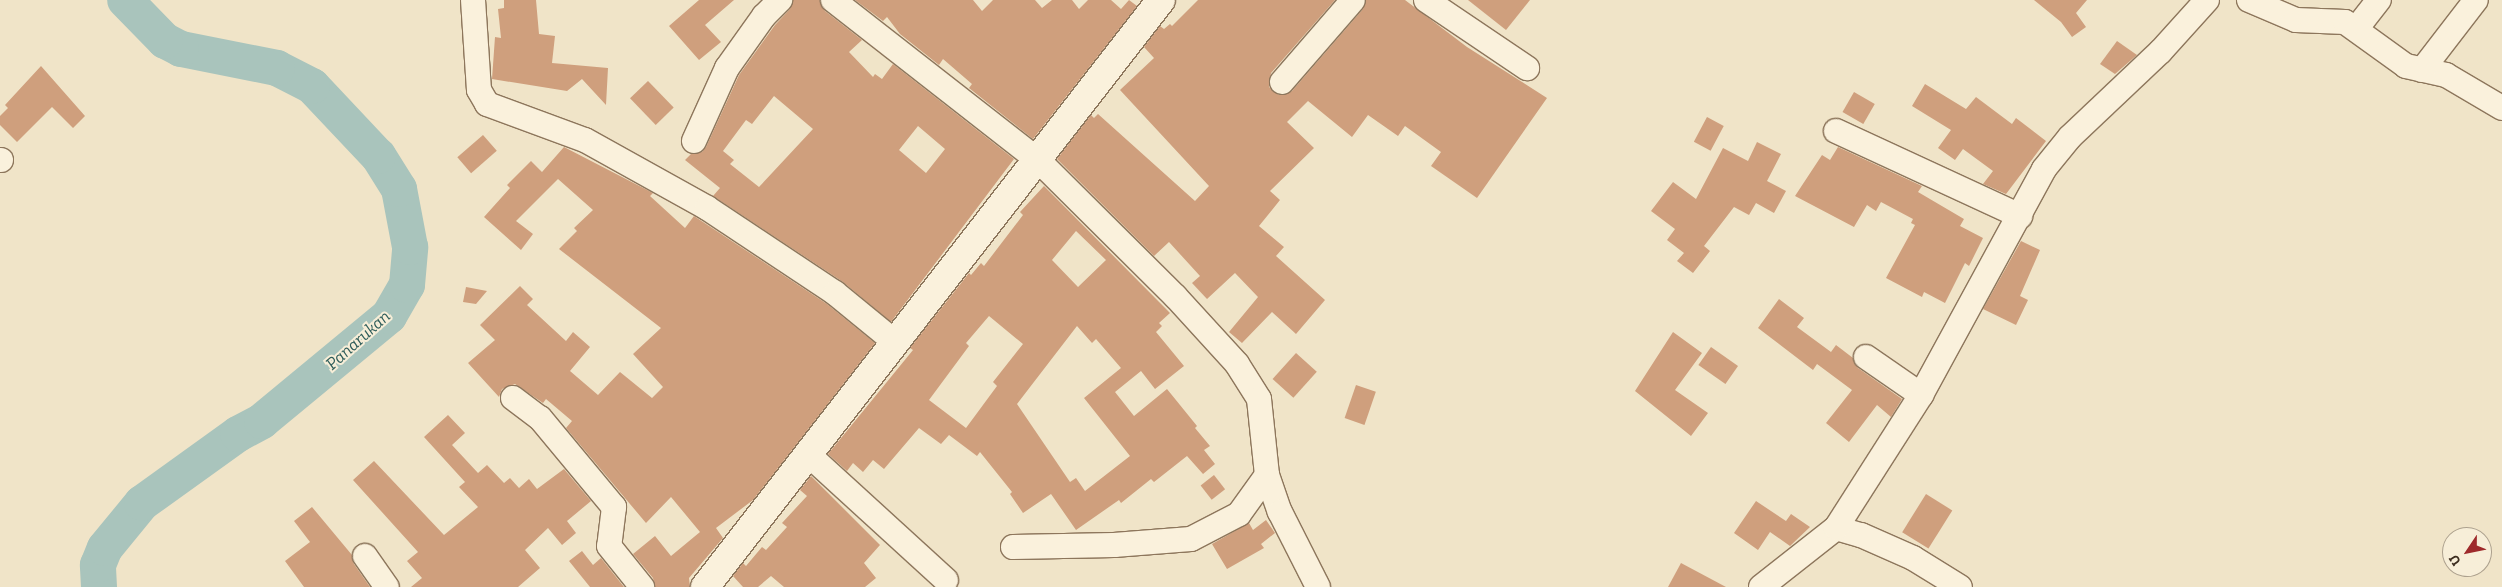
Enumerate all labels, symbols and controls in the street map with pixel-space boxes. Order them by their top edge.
water label: Panarukan [321,305,395,375]
north arrow [2442,527,2492,577]
text: U [2445,551,2465,569]

